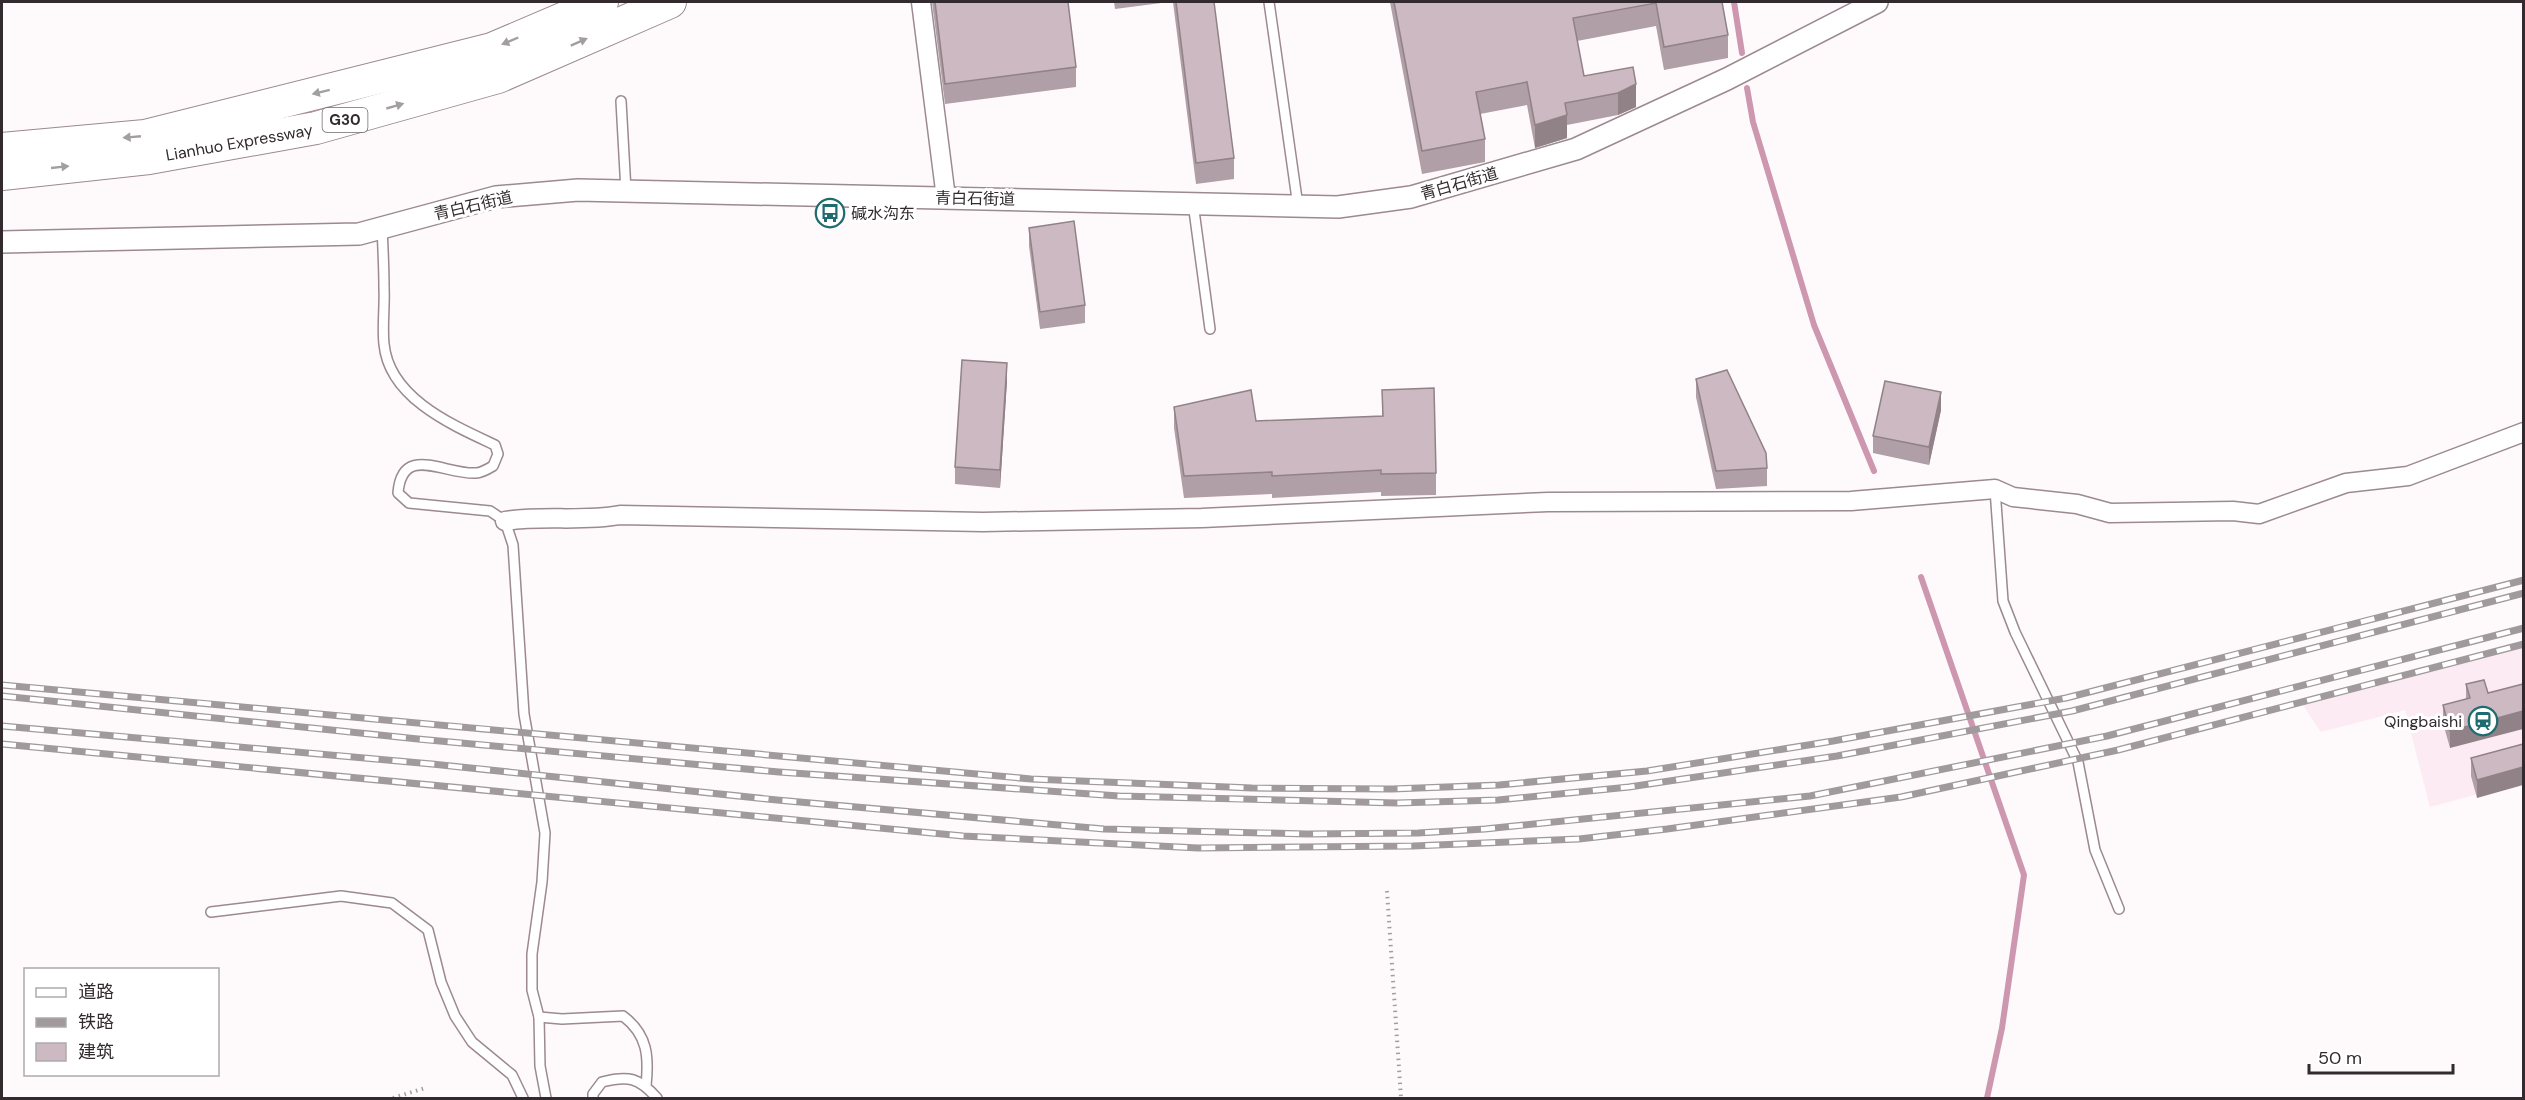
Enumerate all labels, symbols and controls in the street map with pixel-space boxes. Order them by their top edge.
one-way arrow [570,36,588,46]
one-way arrow [501,37,518,46]
one-way arrow [312,87,331,97]
one-way arrow [387,101,405,110]
road number: G30 [322,108,368,132]
street label: Lianhuo Expressway [164,119,314,166]
one-way arrow [122,132,141,142]
street label: 青白石街道 [1418,162,1500,205]
one-way arrow [50,163,69,172]
street label: 青白石街道 [432,186,514,225]
street label: 青白石街道 [935,187,1015,210]
bus stop icon: 碱水沟东 [814,197,846,229]
place label: 碱水沟东 [851,203,915,224]
station icon: Qingbaishi [2467,705,2499,737]
place label: Qingbaishi [2384,711,2462,732]
legend [24,968,219,1076]
text: 道路 [78,980,114,1004]
text: 铁路 [78,1010,114,1034]
scale bar [2309,1037,2453,1075]
text: 建筑 [78,1040,114,1064]
text: 50 m [2318,1046,2362,1070]

